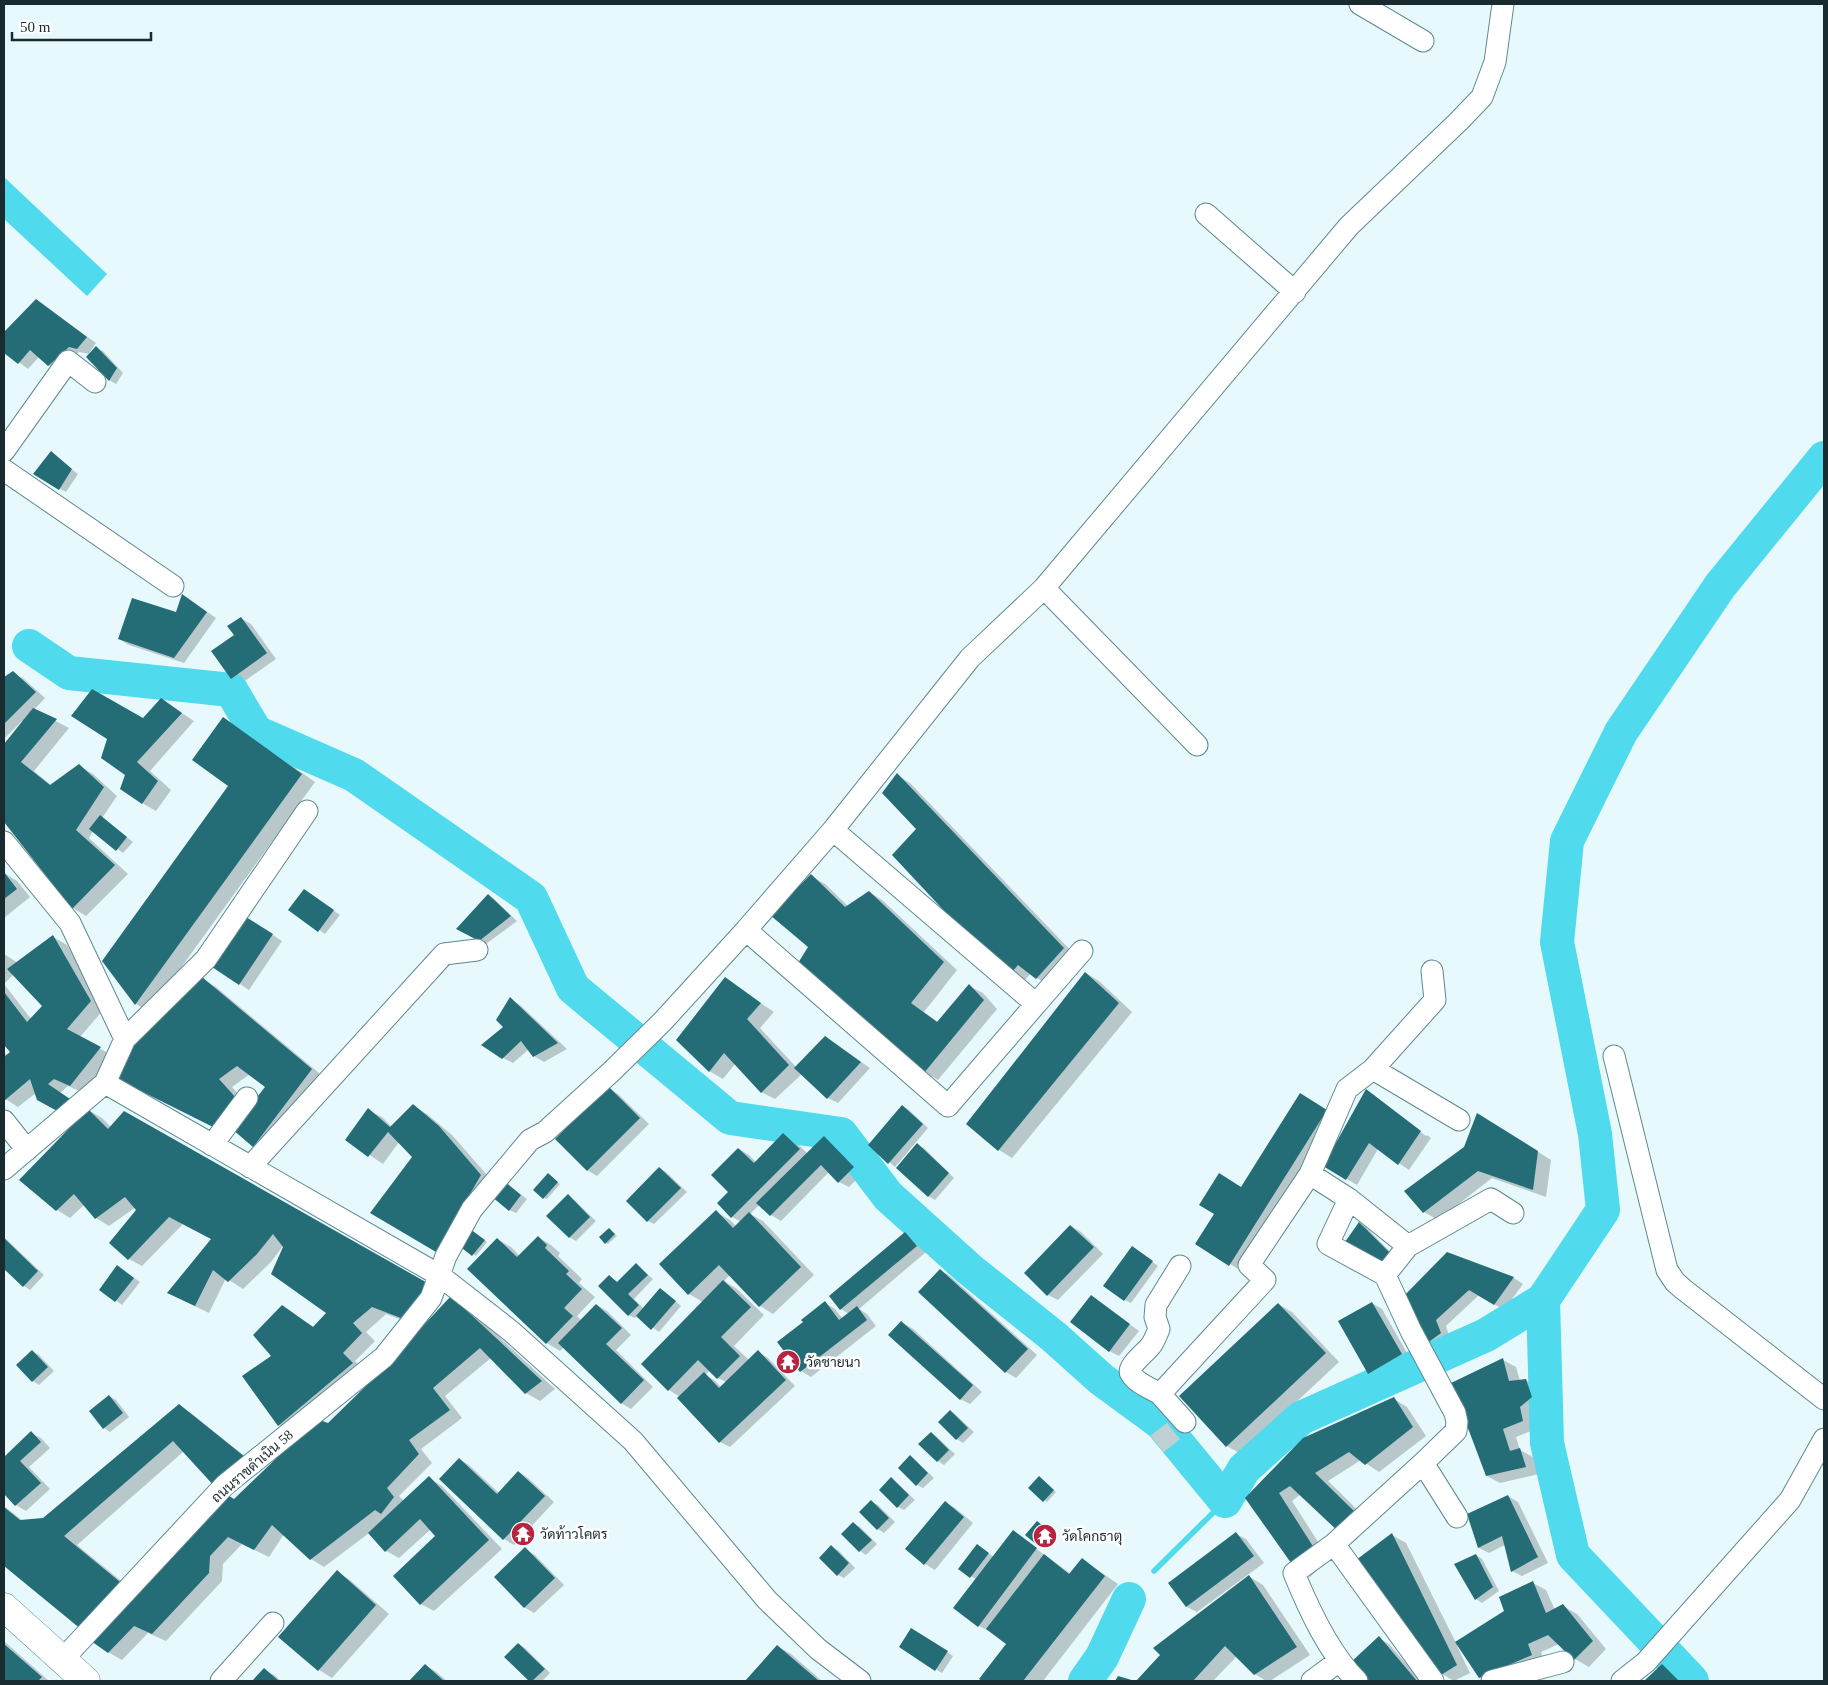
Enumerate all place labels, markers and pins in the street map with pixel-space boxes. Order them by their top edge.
temple icon: วัดชายนา [775,1349,801,1375]
place label: วัดชายนา [806,1355,860,1370]
temple icon: วัดท้าวโคตร [510,1521,536,1547]
temple icon: วัดโคกธาตุ [1032,1523,1058,1549]
place label: วัดท้าวโคตร [540,1525,608,1542]
place label: วัดโคกธาตุ [1062,1528,1122,1546]

